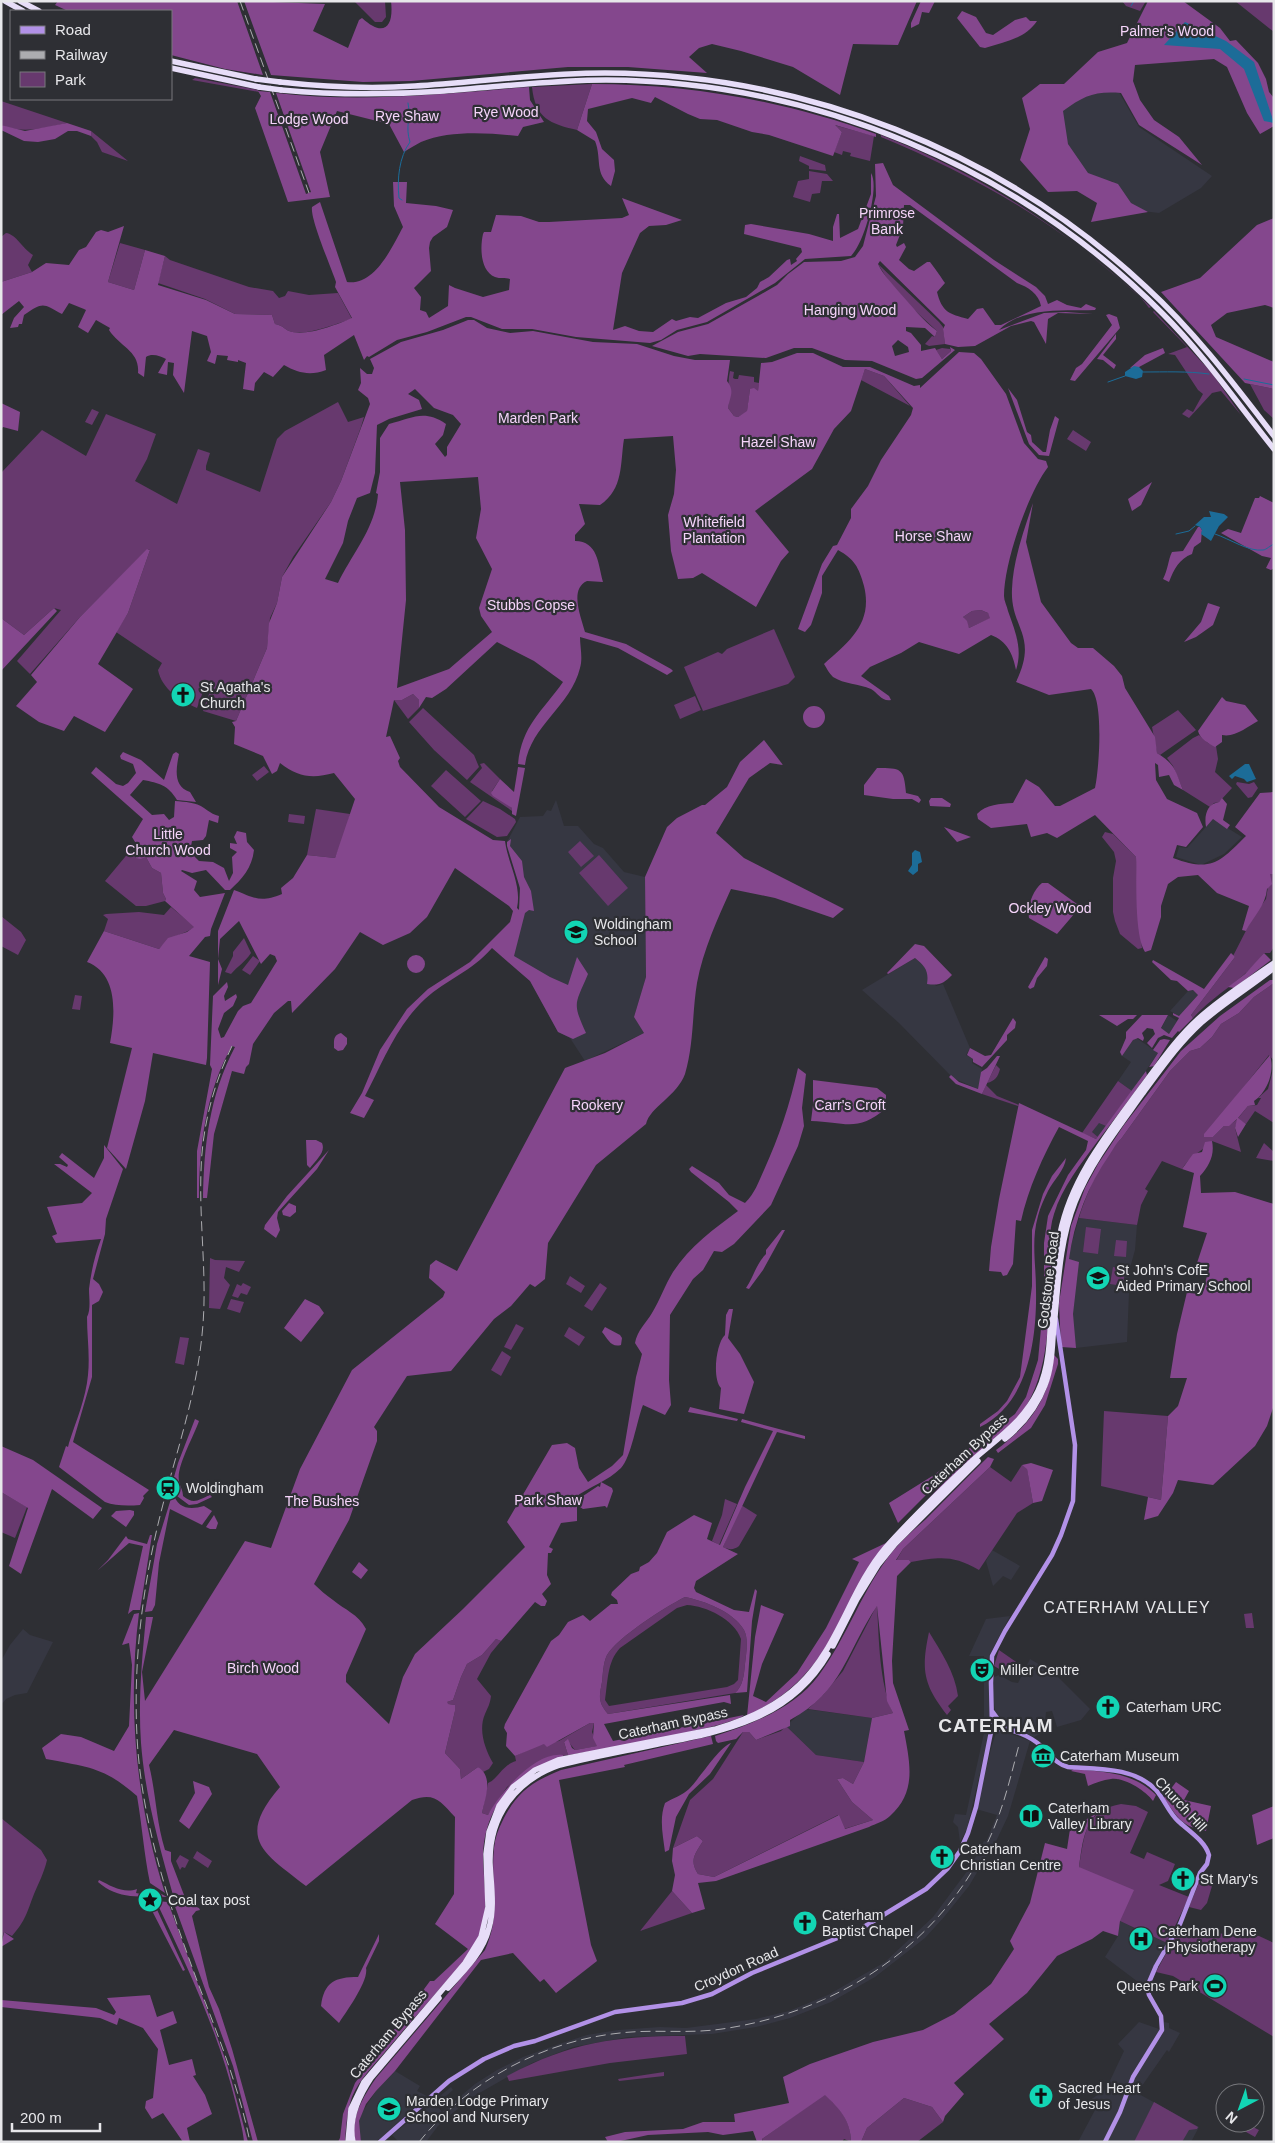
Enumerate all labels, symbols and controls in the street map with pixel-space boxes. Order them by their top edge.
legend [10,10,172,100]
text: Road [55,21,91,38]
park label: Palmer's Wood [1120,23,1214,39]
text: Railway [55,46,108,63]
text: Park [55,71,86,88]
park label: Rye Wood [473,104,539,120]
park label: Rye Shaw [375,108,440,124]
park label: Lodge Wood [269,111,349,127]
park label: Primrose Bank [859,205,915,237]
park label: Hanging Wood [804,302,896,318]
park label: Marden Park [498,410,579,426]
park label: Hazel Shaw [741,434,816,450]
park label: Whitefield Plantation [683,514,745,546]
park label: Horse Shaw [895,528,972,544]
park label: Stubbs Copse [487,597,575,613]
place label: St Agatha's Church [200,679,270,711]
church icon: St Agatha's Church [170,682,196,708]
park label: Little Church Wood [125,826,211,858]
park label: Ockley Wood [1009,900,1092,916]
place label: Woldingham School [594,916,672,948]
school or university icon: Woldingham School [563,919,589,945]
park label: Rookery [571,1097,623,1113]
park label: Carr's Croft [814,1097,886,1113]
street label: Godstone Road [1034,1230,1062,1330]
place label: St John's CofE Aided Primary School [1116,1262,1251,1294]
school or university icon: St John's CofE Aided Primary School [1085,1265,1111,1291]
street label: Caterham Bypass [918,1410,1010,1498]
station icon: Woldingham [155,1475,181,1501]
place label: Woldingham [186,1480,264,1496]
park label: Park Shaw [514,1492,583,1508]
park label: The Bushes [285,1493,359,1509]
district label: CATERHAM VALLEY [1043,1599,1211,1616]
theatre icon: Miller Centre [969,1657,995,1683]
park label: Birch Wood [227,1660,299,1676]
place label: Miller Centre [1000,1662,1080,1678]
church icon: Caterham URC [1095,1694,1121,1720]
place label: Caterham URC [1126,1699,1222,1715]
street label: Caterham Bypass [617,1704,729,1742]
district label: CATERHAM [938,1715,1054,1736]
museum icon: Caterham Museum [1030,1743,1056,1769]
place label: Caterham Museum [1060,1748,1179,1764]
street label: Church Hill [1152,1774,1210,1834]
place label: Caterham Valley Library [1048,1800,1132,1832]
library icon: Caterham Valley Library [1018,1803,1044,1829]
place label: Caterham Christian Centre [960,1841,1061,1873]
church icon: Caterham Christian Centre [929,1844,955,1870]
church icon: St Mary's [1170,1866,1196,1892]
place label: St Mary's [1200,1871,1258,1887]
place icon: Coal tax post [137,1887,163,1913]
place label: Coal tax post [168,1892,250,1908]
place label: Caterham Baptist Chapel [822,1907,913,1939]
church icon: Caterham Baptist Chapel [792,1910,818,1936]
place label: Caterham Dene - Physiotherapy [1158,1923,1257,1955]
hospital icon: Caterham Dene - Physiotherapy [1128,1926,1154,1952]
street label: Croydon Road [692,1943,780,1995]
sports icon: Queens Park [1202,1973,1228,1999]
place label: Queens Park [1116,1978,1199,1994]
street label: Caterham Bypass [346,1986,430,2082]
place label: Sacred Heart of Jesus [1058,2080,1141,2112]
church icon: Sacred Heart of Jesus [1028,2083,1054,2109]
north arrow [1215,2083,1265,2133]
place label: Marden Lodge Primary School and Nursery [406,2093,548,2125]
school or university icon: Marden Lodge Primary School and Nursery [376,2096,402,2122]
scale bar [12,2100,100,2132]
text: N [1222,2108,1241,2127]
text: 200 m [20,2109,62,2126]

